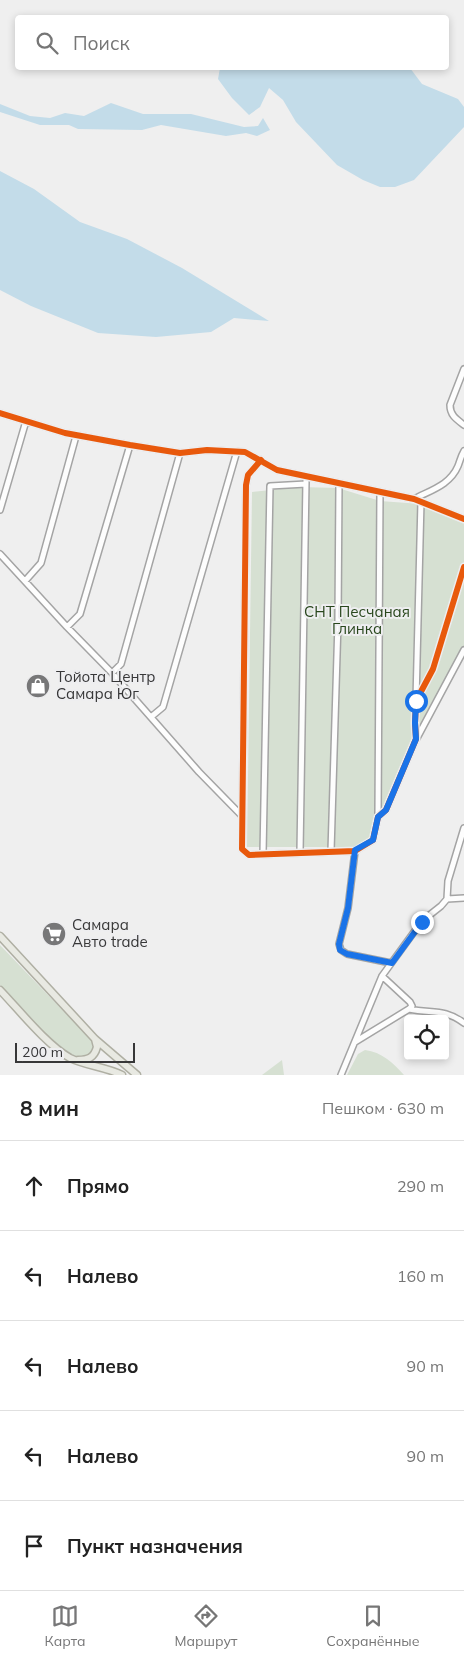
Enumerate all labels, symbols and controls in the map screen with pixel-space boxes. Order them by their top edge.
search box [15,15,449,70]
icon: search [33,29,61,57]
text: Поиск [73,31,130,55]
park label: СНТ Песчаная Глинка [304,602,410,638]
place label: Тойота Центр Самара Юг [56,667,155,703]
shop icon: Тойота Центр Самара Юг [25,673,51,699]
route start [405,690,428,713]
route end [411,911,434,934]
place label: Самара Авто trade [72,915,148,951]
supermarket icon: Самара Авто trade [41,921,67,947]
map controls [404,1015,449,1060]
button: locate [404,1015,449,1060]
scale bar [15,1040,135,1063]
text: 200 m [22,1043,63,1061]
text: 8 мин [20,1095,79,1121]
text: Пешком · 630 m [322,1098,444,1118]
icon: ahead [20,1172,48,1200]
text: Прямо [67,1174,129,1198]
text: 290 m [397,1176,444,1196]
icon: left [20,1262,48,1290]
text: Налево [67,1264,139,1288]
text: 160 m [397,1266,444,1286]
icon: left [20,1352,48,1380]
text: Налево [67,1354,139,1378]
text: 90 m [407,1356,444,1376]
icon: left [20,1442,48,1470]
text: Налево [67,1444,139,1468]
text: 90 m [407,1446,444,1466]
icon: arrive [20,1532,48,1560]
text: Пункт назначения [67,1534,243,1558]
tab: Карта [44,1602,86,1650]
tab: Маршрут [175,1602,237,1650]
tab: Сохранённые [326,1602,420,1650]

